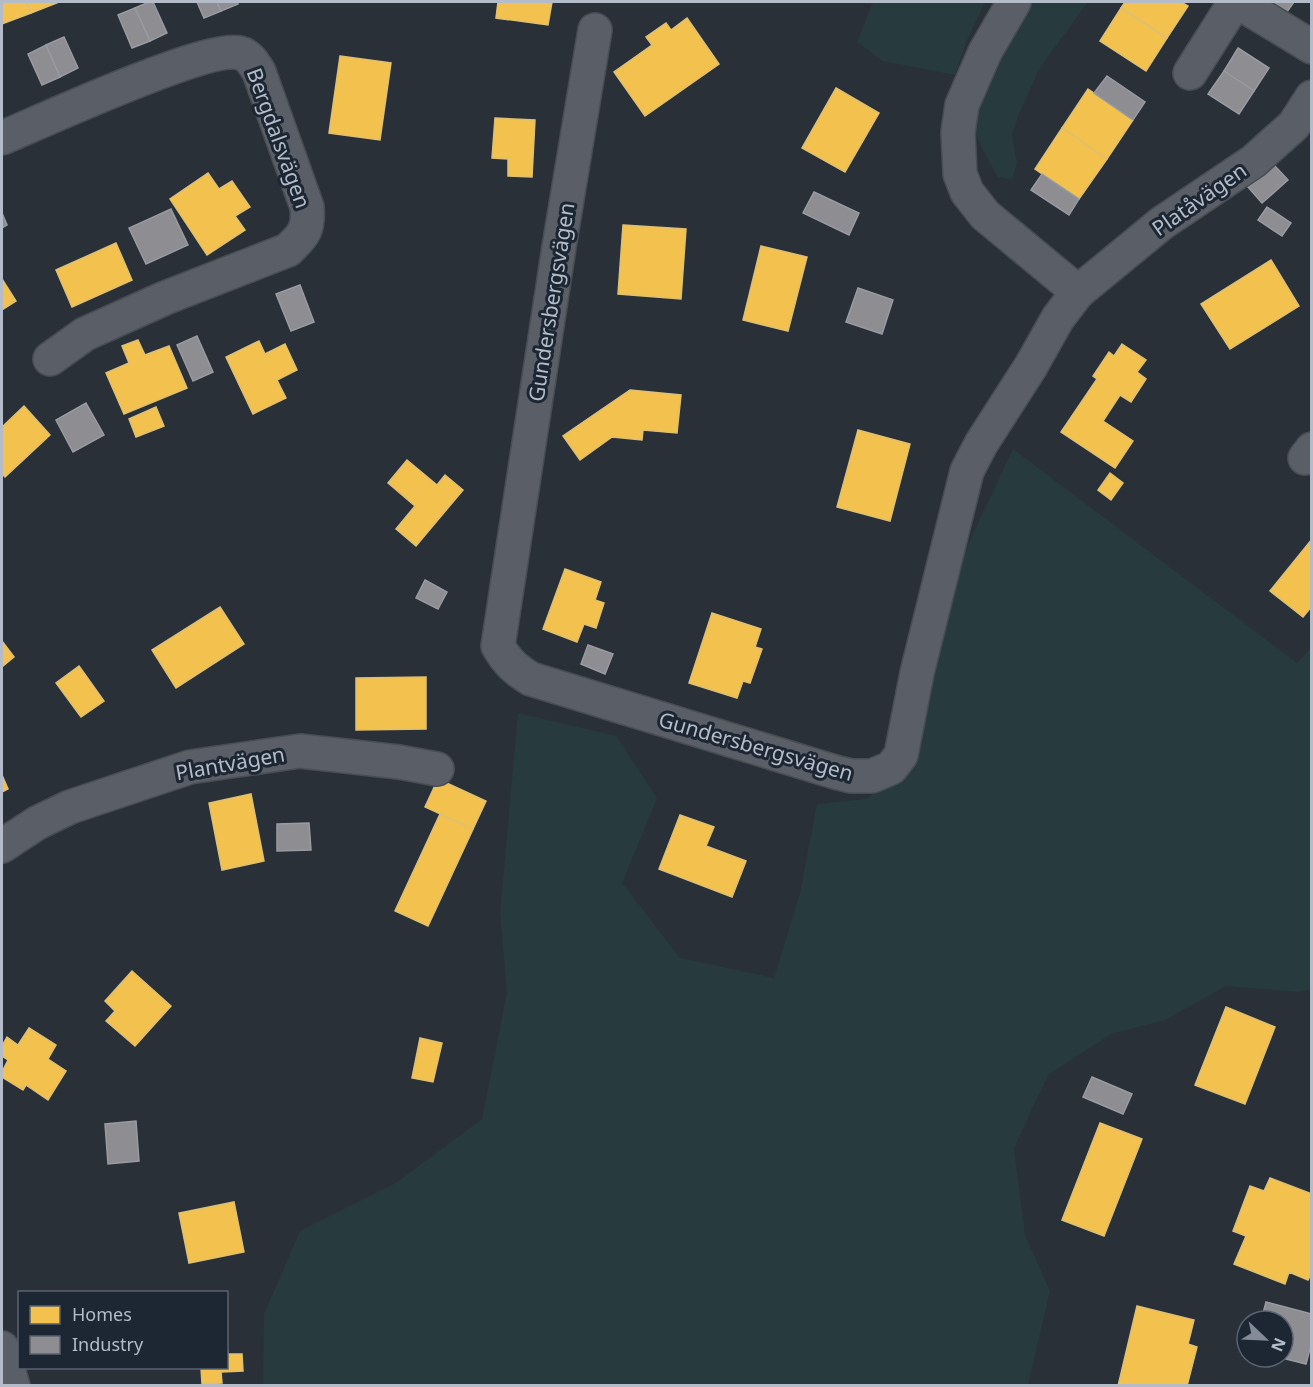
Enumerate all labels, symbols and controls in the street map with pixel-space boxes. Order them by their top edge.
street label: Bergdalsvägen [241,64,317,212]
street label: Platåvägen [1146,156,1252,242]
street label: Gundersbergsvägen [521,200,581,404]
street label: Gundersbergsvägen [655,705,857,787]
street label: Plantvägen [173,740,287,786]
legend [18,1291,228,1369]
text: Homes [72,1302,132,1326]
north arrow [1235,1309,1295,1369]
text: Industry [72,1332,144,1356]
text: N [1266,1335,1291,1355]

